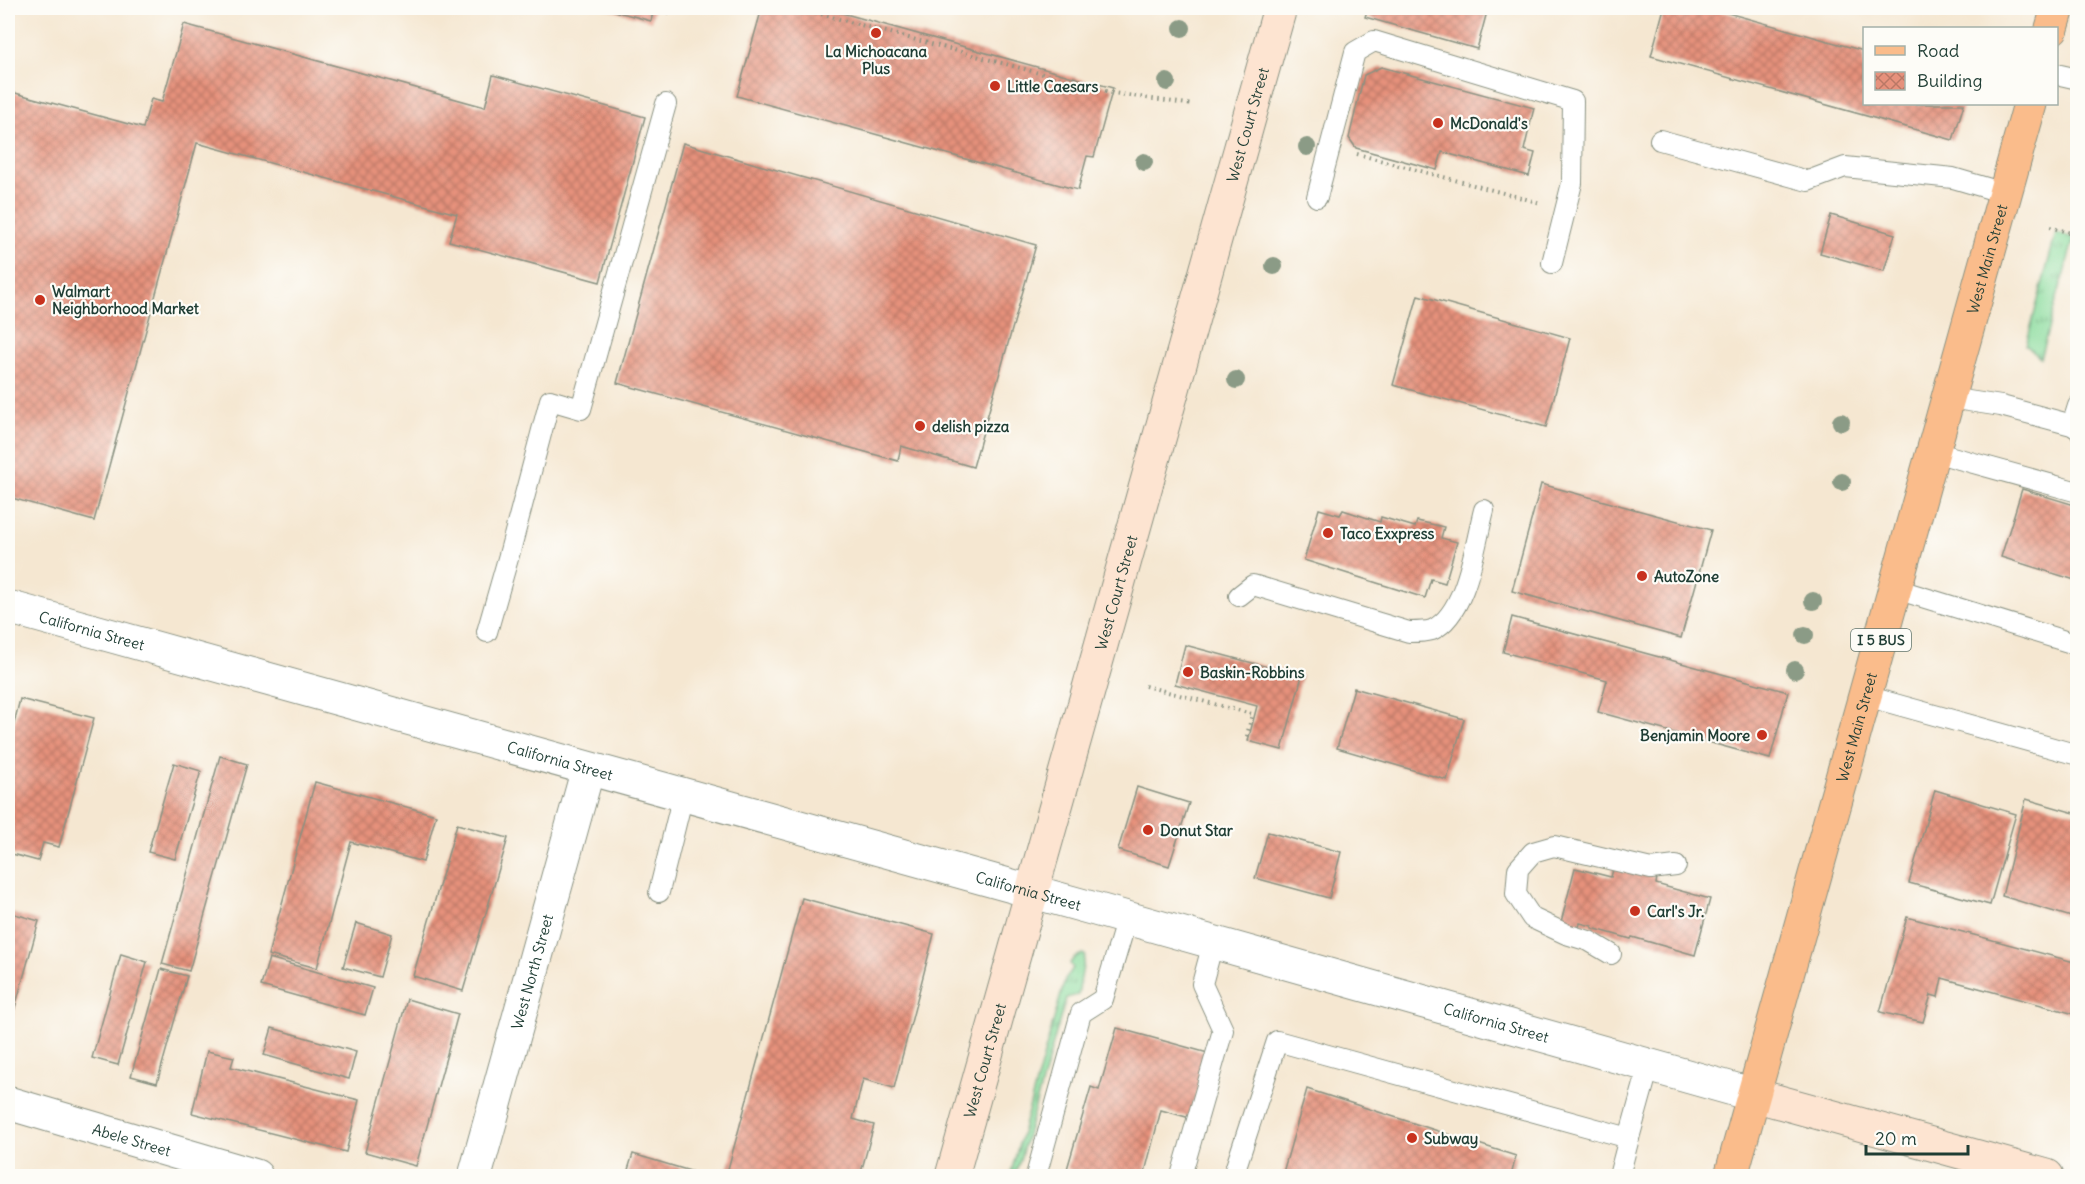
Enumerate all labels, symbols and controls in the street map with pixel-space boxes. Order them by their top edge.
marker: La Michoacana Plus [869,26,883,40]
legend [1863,27,2058,105]
text: Road [1917,39,1960,62]
place label: La Michoacana Plus [825,42,928,78]
street label: West Court Street [1222,65,1272,184]
text: Building [1917,69,1982,92]
place label: Little Caesars [1007,77,1098,96]
marker: Little Caesars [988,79,1002,93]
place label: McDonald's [1450,114,1528,133]
marker: McDonald's [1431,116,1445,130]
street label: West Main Street [1962,202,2011,316]
place label: Walmart Neighborhood Market [52,282,200,319]
marker: Walmart Neighborhood Market [33,293,47,307]
place label: delish pizza [932,417,1010,437]
marker: delish pizza [913,419,927,433]
place label: Taco Exxpress [1340,524,1434,544]
marker: Taco Exxpress [1321,526,1335,540]
street label: West Court Street [1091,533,1141,652]
place label: AutoZone [1654,567,1719,586]
marker: AutoZone [1635,569,1649,583]
street label: California Street [37,607,147,654]
road number: I 5 BUS [1851,629,1911,651]
place label: Baskin-Robbins [1200,663,1305,682]
marker: Baskin-Robbins [1181,665,1195,679]
street label: West Main Street [1832,670,1881,784]
place label: Benjamin Moore [1640,726,1750,745]
marker: Benjamin Moore [1755,728,1769,742]
street label: California Street [505,737,615,784]
place label: Donut Star [1160,821,1234,840]
marker: Donut Star [1141,823,1155,837]
street label: California Street [973,867,1083,914]
place label: Carl's Jr. [1647,902,1704,921]
marker: Carl's Jr. [1628,904,1642,918]
street label: West North Street [507,912,557,1032]
street label: California Street [1441,998,1551,1046]
street label: West Court Street [959,1001,1010,1120]
scale bar [1866,1118,1968,1156]
street label: Abele Street [90,1119,173,1160]
text: 20 m [1875,1127,1917,1150]
place label: Subway [1424,1129,1478,1149]
marker: Subway [1405,1131,1419,1145]

